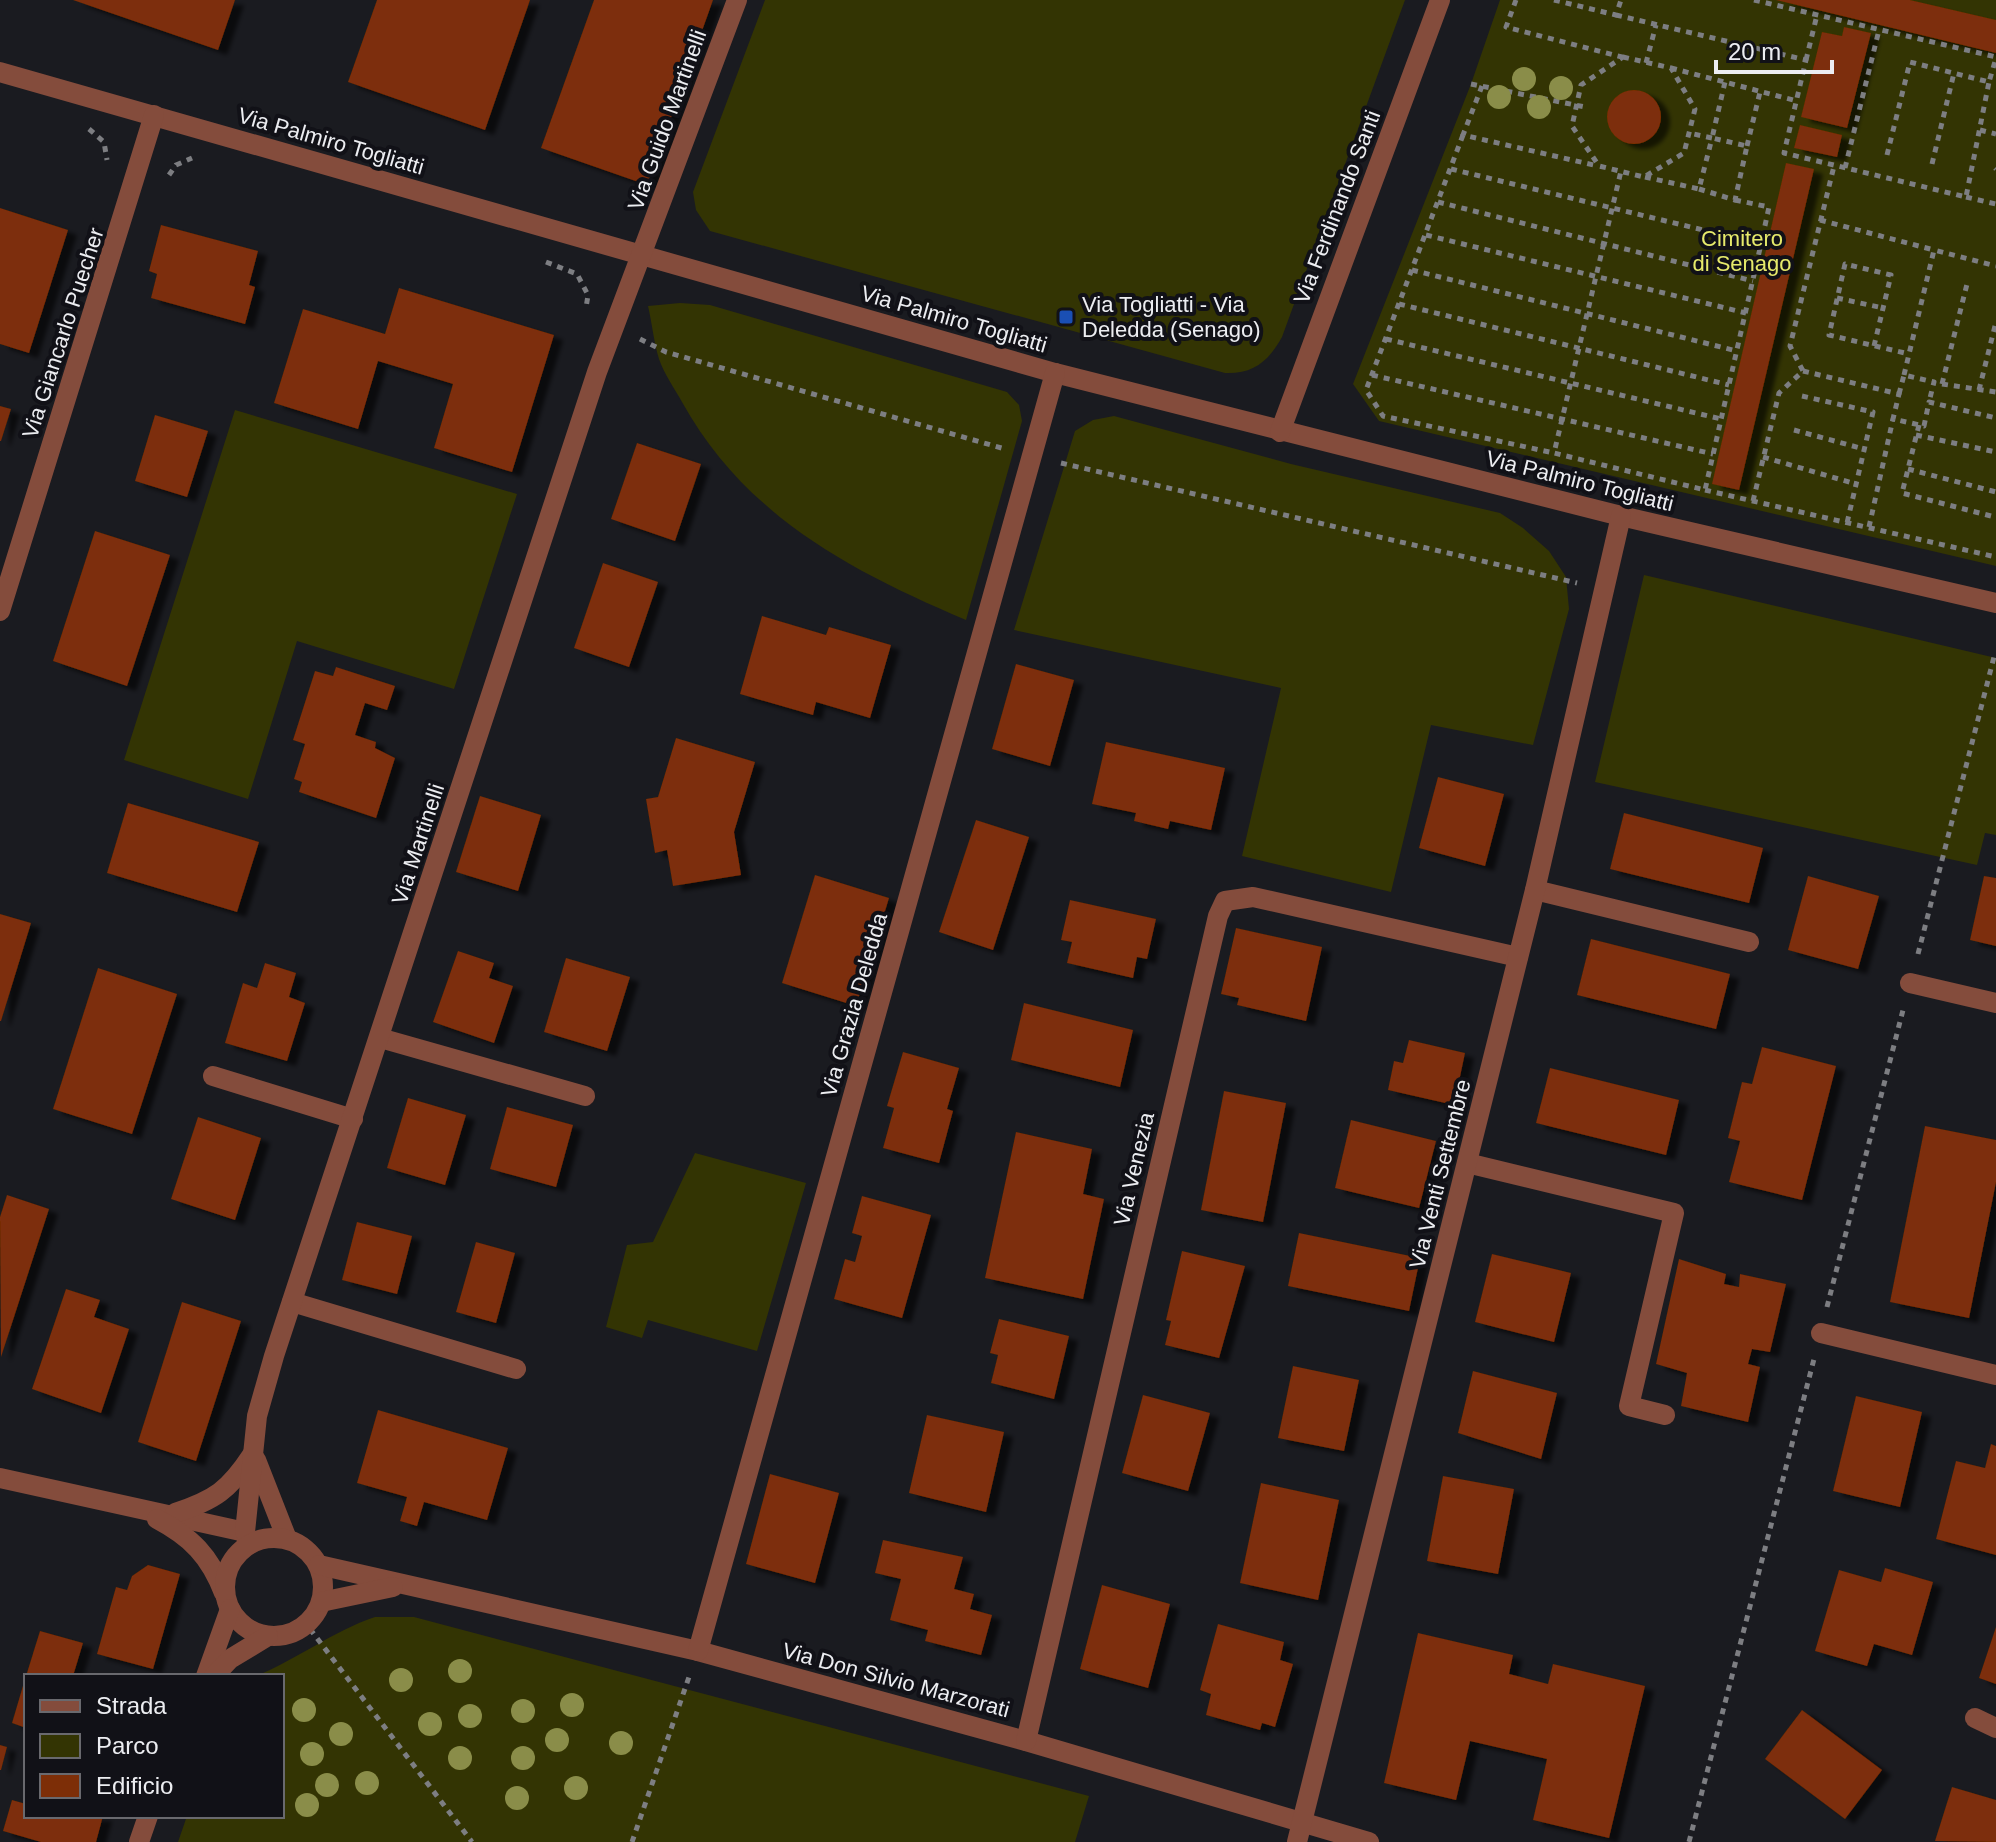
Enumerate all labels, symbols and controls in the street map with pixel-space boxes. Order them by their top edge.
scale bar [1716,24,1832,74]
street label: Via Guido Martinelli [623,26,711,214]
text: 20 m [1728,38,1781,65]
street label: Via Palmiro Togliatti [235,102,427,180]
street label: Via Ferdinando Santi [1289,107,1385,307]
street label: Via Giancarlo Puecher [17,225,109,441]
park label: Cimitero di Senago [1692,226,1792,276]
street label: Via Palmiro Togliatti [858,280,1050,358]
place label: Via Togliatti - Via Deledda (Senago) [1082,292,1261,342]
marker: Via Togliatti - Via Deledda (Senago) [1057,308,1075,326]
street label: Via Palmiro Togliatti [1484,446,1676,516]
street label: Via Martinelli [387,780,449,908]
street label: Via Grazia Deledda [816,909,892,1100]
street label: Via Venti Settembre [1404,1077,1476,1271]
street label: Via Venezia [1109,1109,1159,1228]
street label: Via Don Silvio Marzorati [780,1638,1012,1722]
legend [24,1674,284,1818]
text: Strada [96,1692,167,1719]
text: Parco [96,1732,159,1759]
text: Edificio [96,1772,173,1799]

